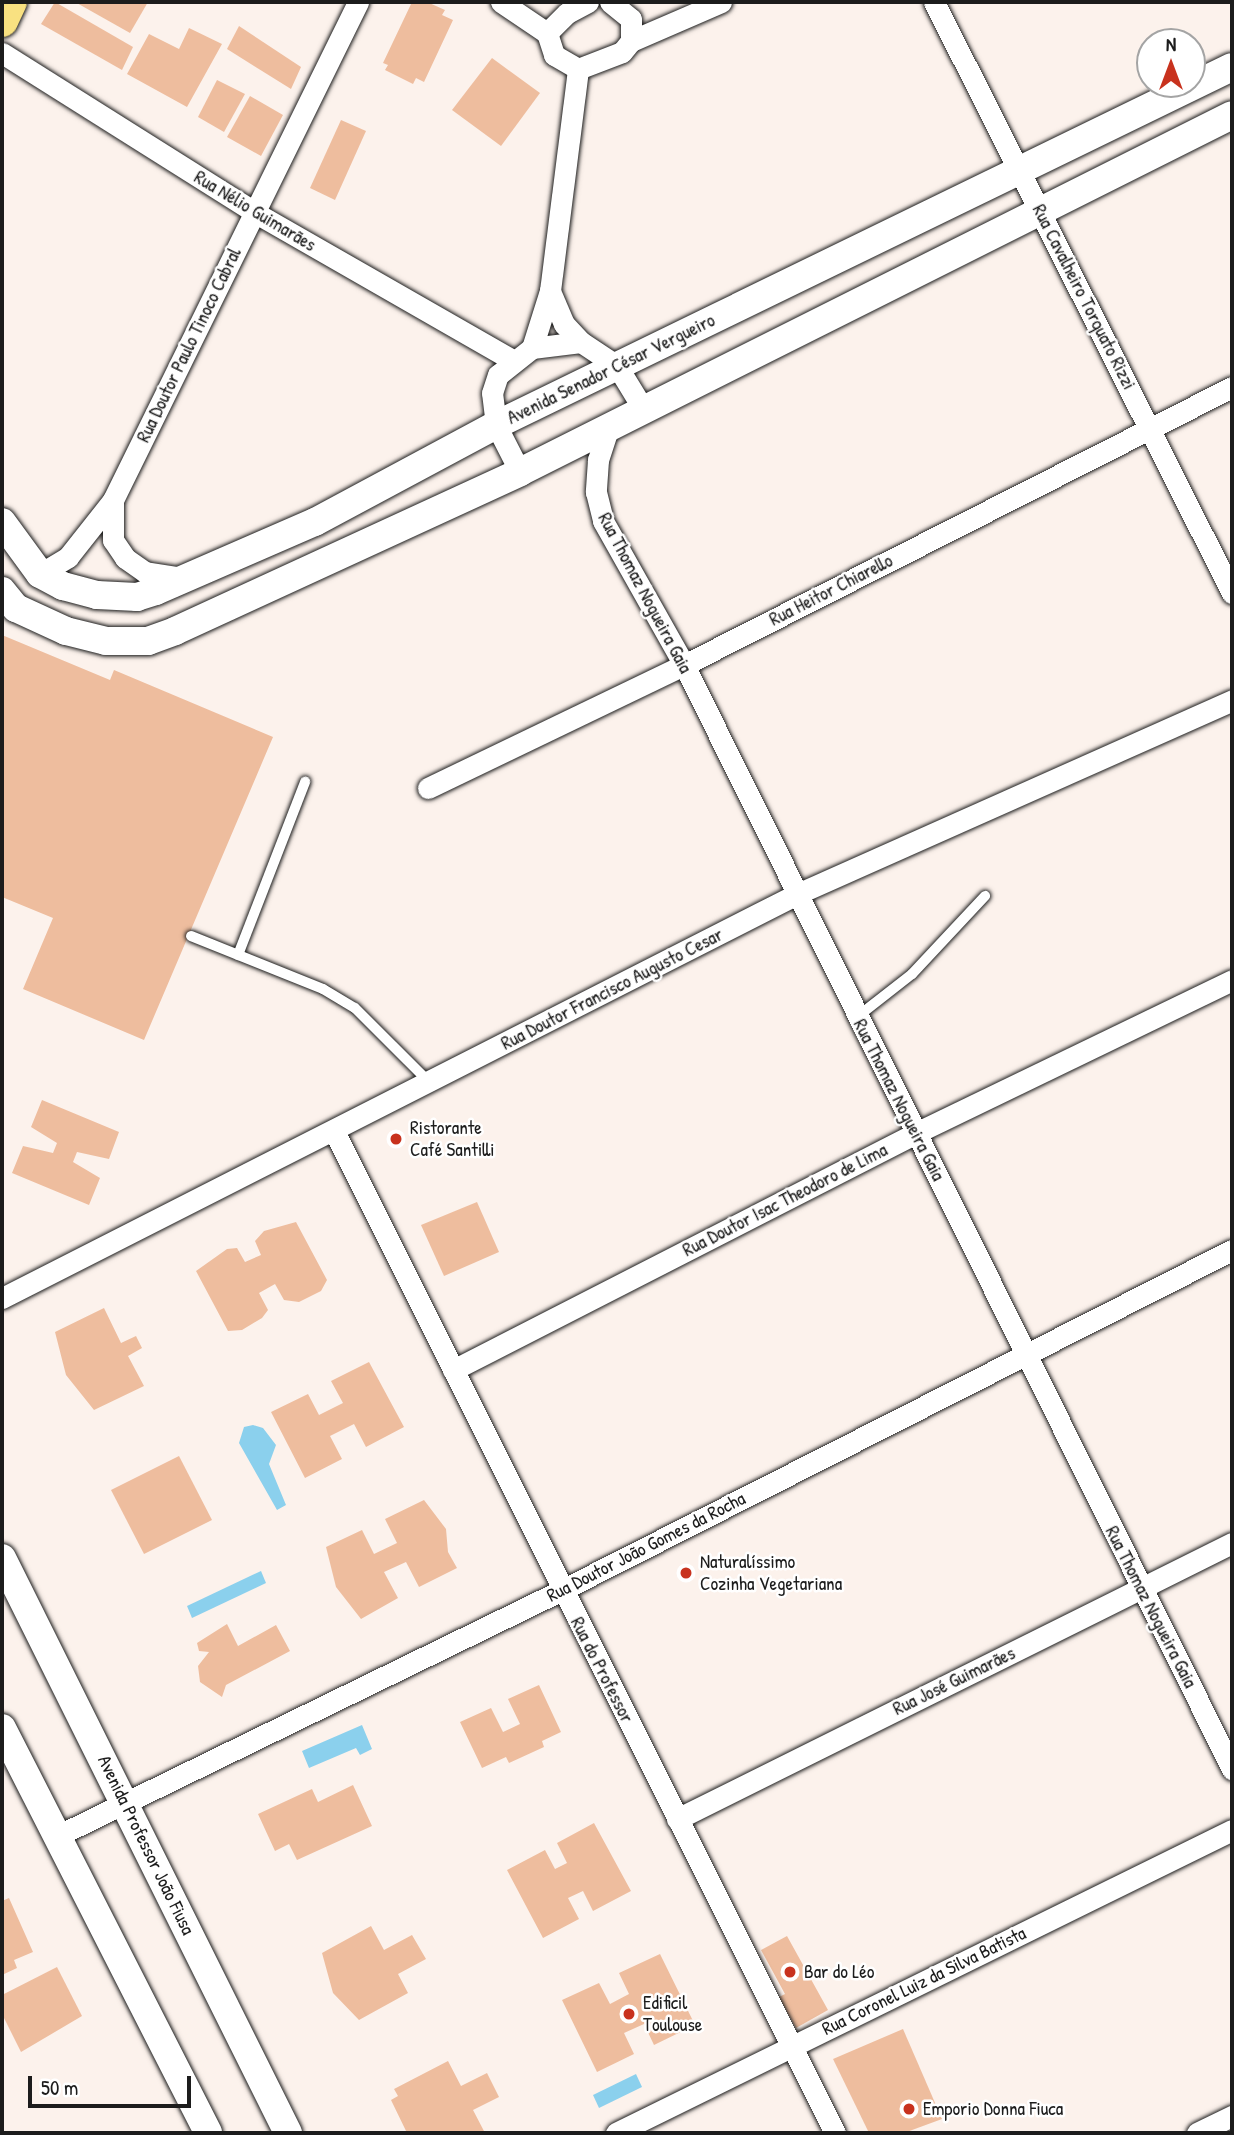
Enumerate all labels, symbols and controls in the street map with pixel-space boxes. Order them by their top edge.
north arrow [1136,28,1206,98]
text: N [1166,31,1176,57]
street label: Rua Nélio Guimarães [190,166,320,256]
street label: Rua Cavalheiro Torquato Rizzi [1027,201,1141,393]
street label: Rua Doutor Paulo Tinoco Cabral [132,244,246,446]
street label: Avenida Senador César Vergueiro [503,309,719,429]
street label: Rua Thomaz Nogueira Gaia [593,509,697,677]
street label: Rua Heitor Chiarello [765,549,897,631]
street label: Rua Doutor Francisco Augusto Cesar [497,923,727,1055]
street label: Rua Thomaz Nogueira Gaia [848,1015,950,1185]
place label: Ristorante Café Santilli [410,1117,495,1161]
marker: Ristorante Café Santilli [388,1131,404,1147]
street label: Rua Doutor Isac Theodoro de Lima [679,1138,891,1262]
street label: Rua Doutor João Gomes da Rocha [543,1487,749,1607]
street label: Rua Thomaz Nogueira Gaia [1100,1522,1202,1692]
place label: Naturalíssimo Cozinha Vegetariana [700,1551,842,1595]
marker: Naturalíssimo Cozinha Vegetariana [678,1565,694,1581]
street label: Rua do Professor [566,1613,638,1727]
street label: Rua José Guimarães [889,1642,1019,1720]
street label: Avenida Professor João Fiusa [93,1752,199,1938]
street label: Rua Coronel Luiz da Silva Batista [818,1922,1030,2040]
place label: Bar do Léo [804,1961,874,1983]
marker: Bar do Léo [782,1964,798,1980]
place label: Edificil Toulouse [643,1992,702,2036]
marker: Edificil Toulouse [621,2006,637,2022]
scale bar [32,2062,194,2106]
text: 50 m [41,2073,78,2102]
place label: Emporio Donna Fiuca [923,2098,1063,2120]
marker: Emporio Donna Fiuca [901,2101,917,2117]

